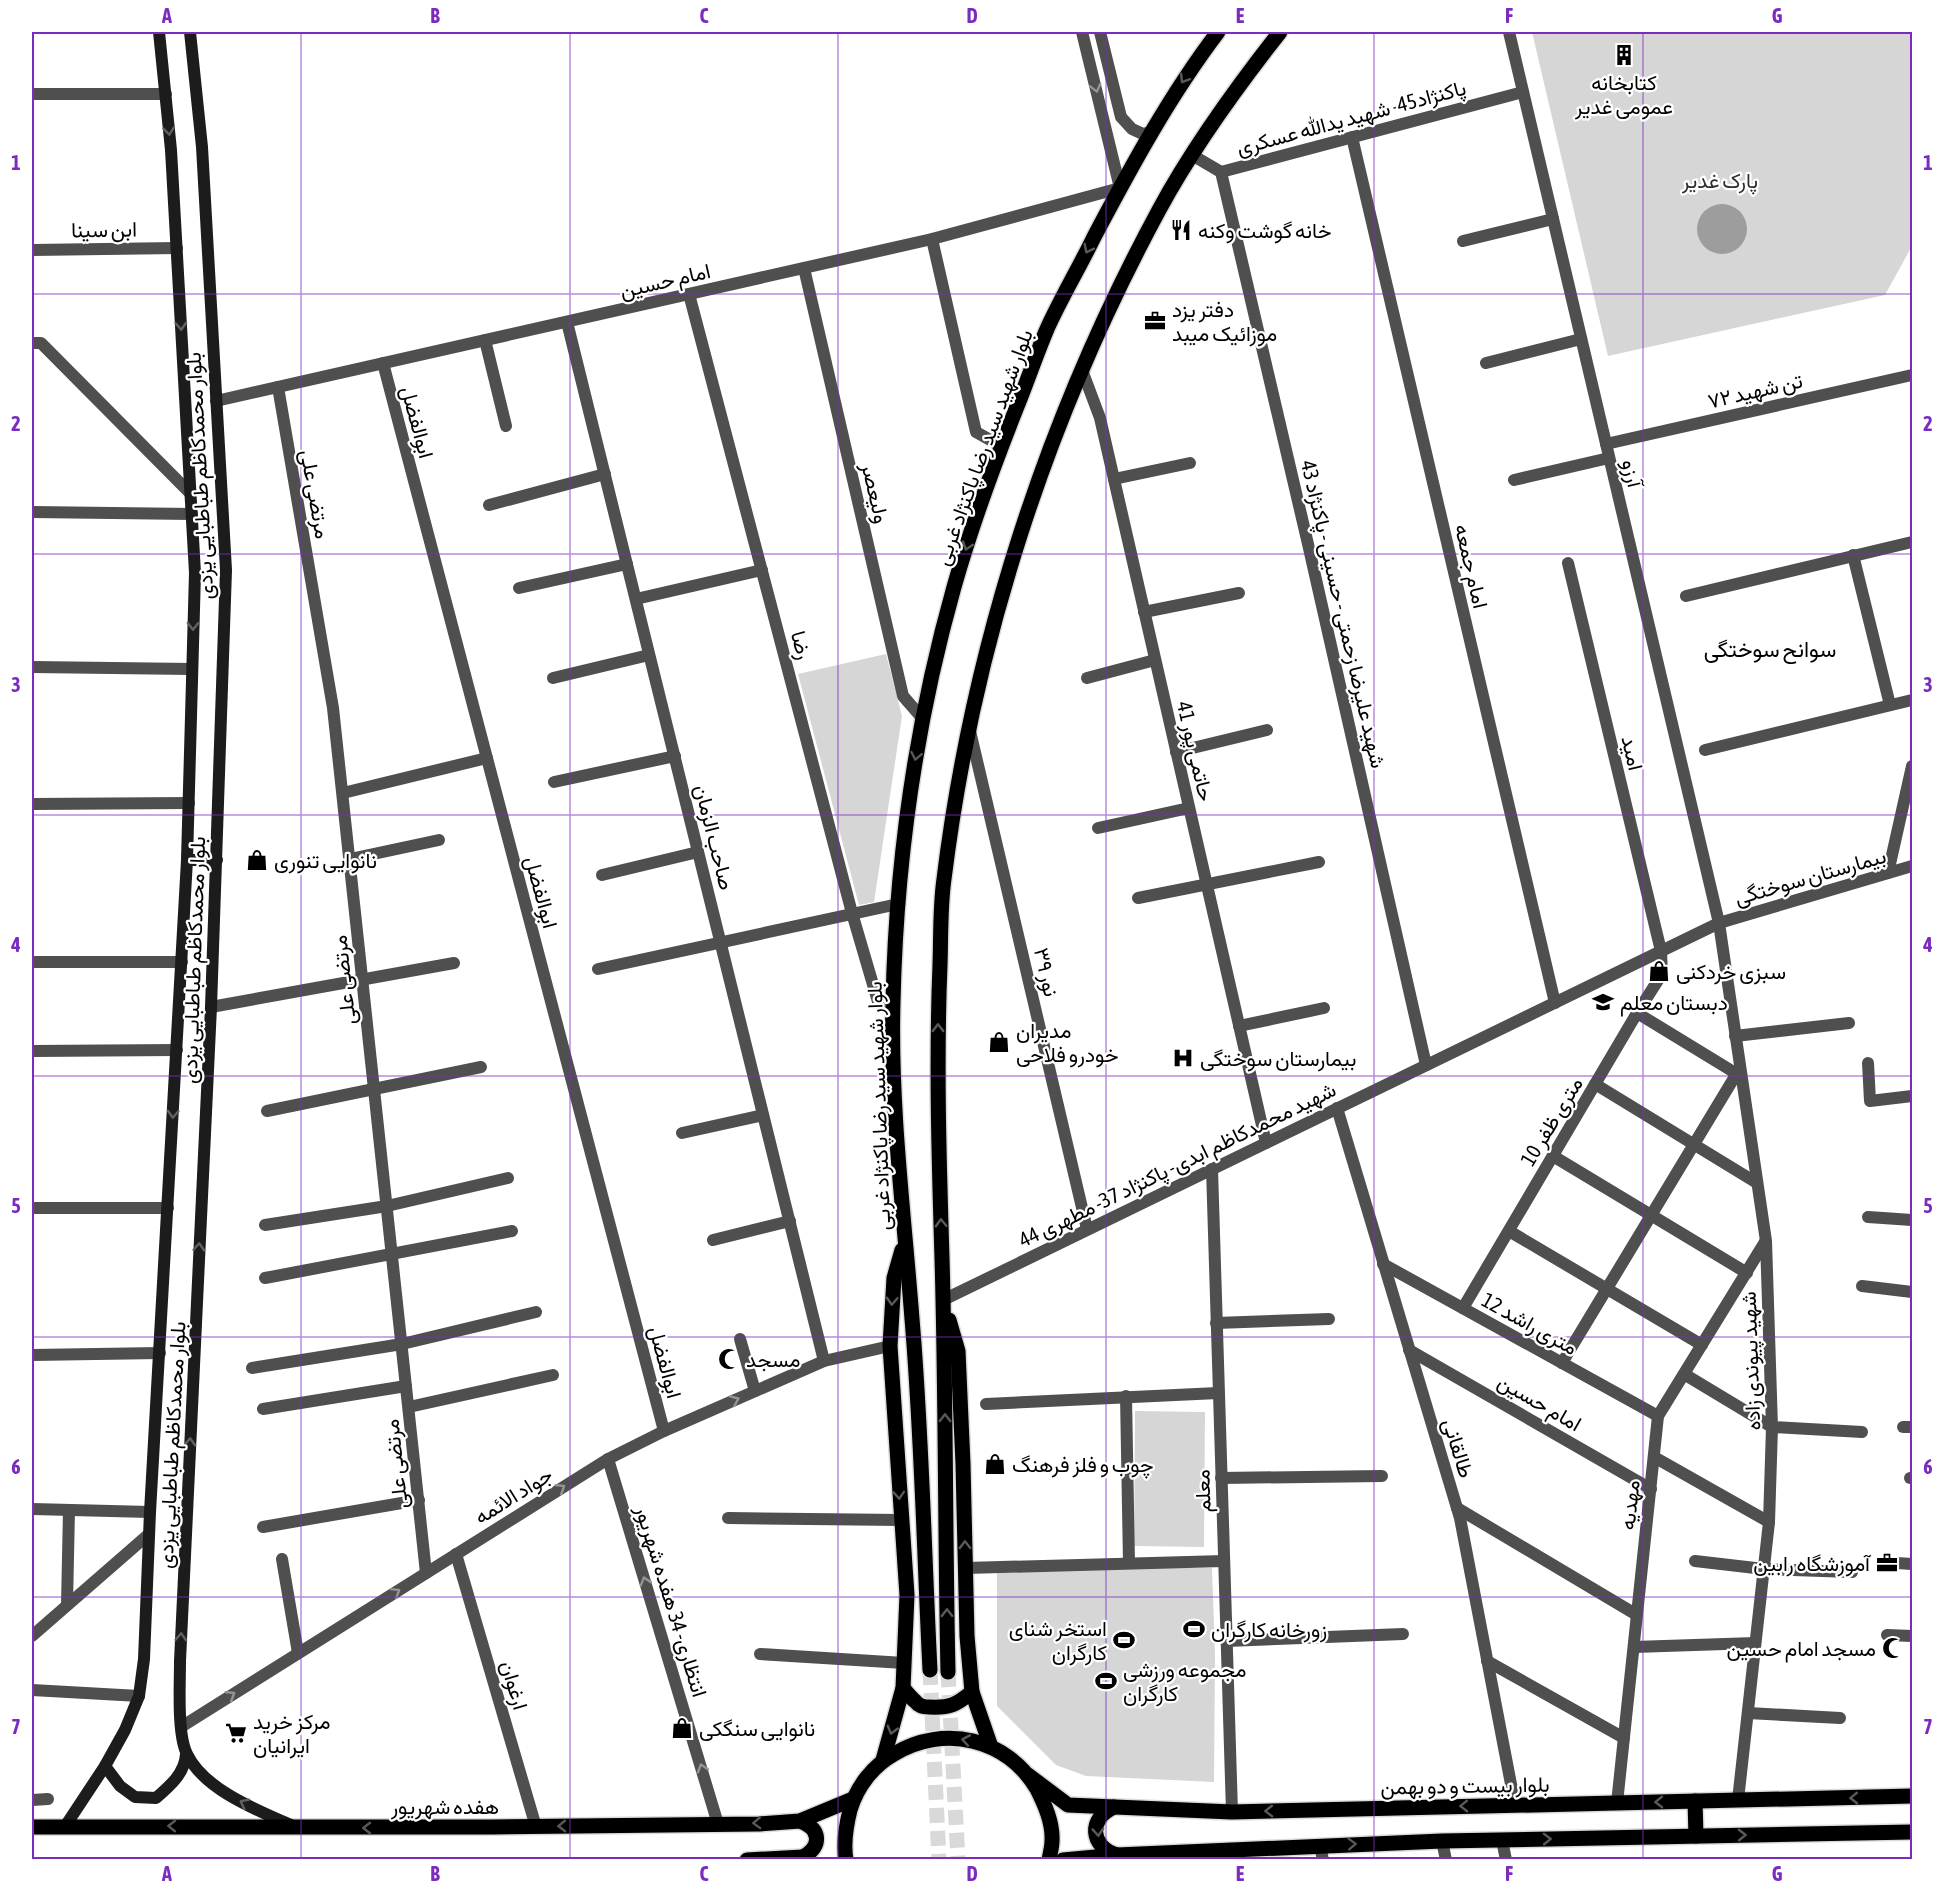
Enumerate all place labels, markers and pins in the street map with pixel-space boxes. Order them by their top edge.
building icon: کتابخانه عمومی غدیر [1612,43,1636,67]
place label: کتابخانه عمومی غدیر [1574,70,1673,120]
restaurant icon: خانه گوشت وکنه [1169,218,1193,242]
place label: خانه گوشت وکنه [1198,218,1332,244]
place label: دفتر یزد موزائیک میبد [1172,297,1277,347]
office icon: دفتر یزد موزائیک میبد [1143,309,1167,333]
shop icon: نانوایی تنوری [245,848,269,872]
place label: نانوایی تنوری [274,848,377,874]
shop icon: سبزی خردکنی [1647,959,1671,983]
place label: سبزی خردکنی [1676,959,1786,985]
school or university icon: دبستان معلم [1591,990,1615,1014]
place label: دبستان معلم [1620,990,1728,1017]
place label: مدیران خودرو فلاحی [1016,1018,1119,1068]
shop icon: مدیران خودرو فلاحی [987,1030,1011,1054]
hospital icon: بیمارستان سوختگی [1171,1046,1195,1070]
place label: بیمارستان سوختگی [1200,1046,1356,1072]
mosque icon: مسجد [717,1347,741,1371]
place label: مسجد [746,1347,800,1372]
shop icon: چوب و فلز فرهنگ [983,1452,1007,1476]
place label: چوب و فلز فرهنگ [1012,1452,1154,1479]
place label: آموزشگاه رابین [1753,1551,1872,1577]
office icon: آموزشگاه رابین [1875,1551,1899,1575]
place label: استخر شنای کارگران [1009,1616,1107,1666]
sports icon: زورخانه کارگران [1182,1617,1206,1641]
place label: زورخانه کارگران [1211,1617,1327,1643]
sports icon: استخر شنای کارگران [1112,1628,1136,1652]
place label: مسجد امام حسین [1727,1636,1876,1663]
mosque icon: مسجد امام حسین [1881,1636,1905,1660]
place label: مجموعه ورزشی کارگران [1123,1657,1247,1707]
sports icon: مجموعه ورزشی کارگران [1094,1669,1118,1693]
place label: مرکز خرید ایرانیان [253,1709,331,1759]
shop icon: نانوایی سنگکی [670,1716,694,1740]
place label: نانوایی سنگکی [699,1716,815,1742]
supermarket icon: مرکز خرید ایرانیان [224,1721,248,1745]

